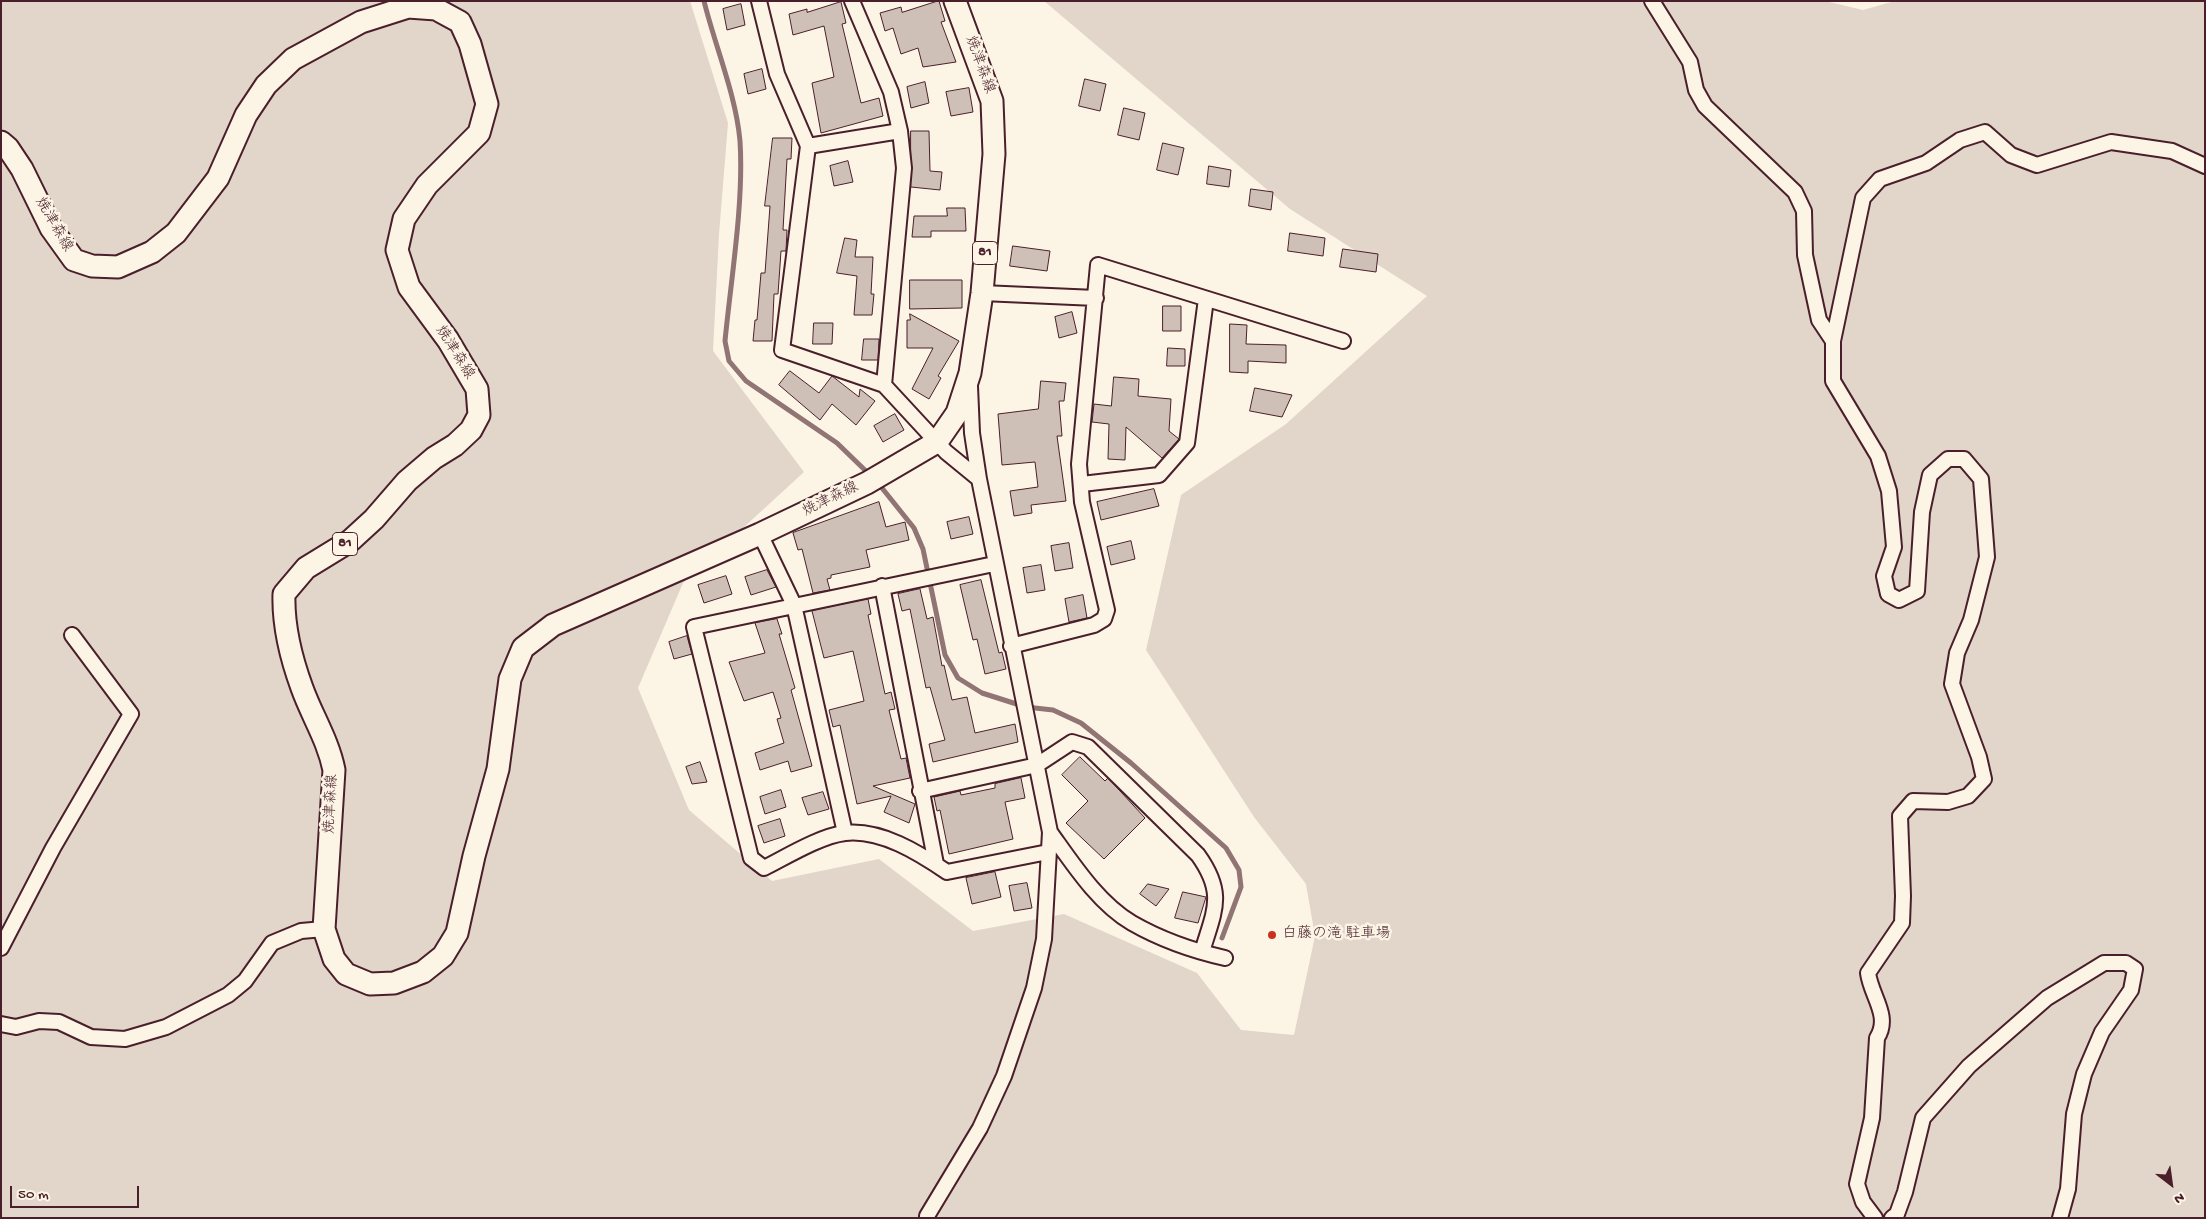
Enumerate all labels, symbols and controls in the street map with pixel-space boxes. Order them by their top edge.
street label: 焼津森線 [960,34,998,96]
street label: 焼津森線 [30,195,76,255]
road number: 81 [972,242,998,264]
street label: 焼津森線 [430,323,478,383]
street label: 焼津森線 [800,479,862,521]
road number: 81 [332,532,358,556]
street label: 焼津森線 [321,774,343,834]
place label: 白藤の滝 駐車場 [1282,926,1391,944]
marker: 白藤の滝 駐車場 [1266,929,1278,941]
north arrow [2146,1159,2196,1209]
scale bar [12,1176,141,1208]
text: 50 m [18,1186,49,1204]
text: N [2171,1188,2187,1207]

